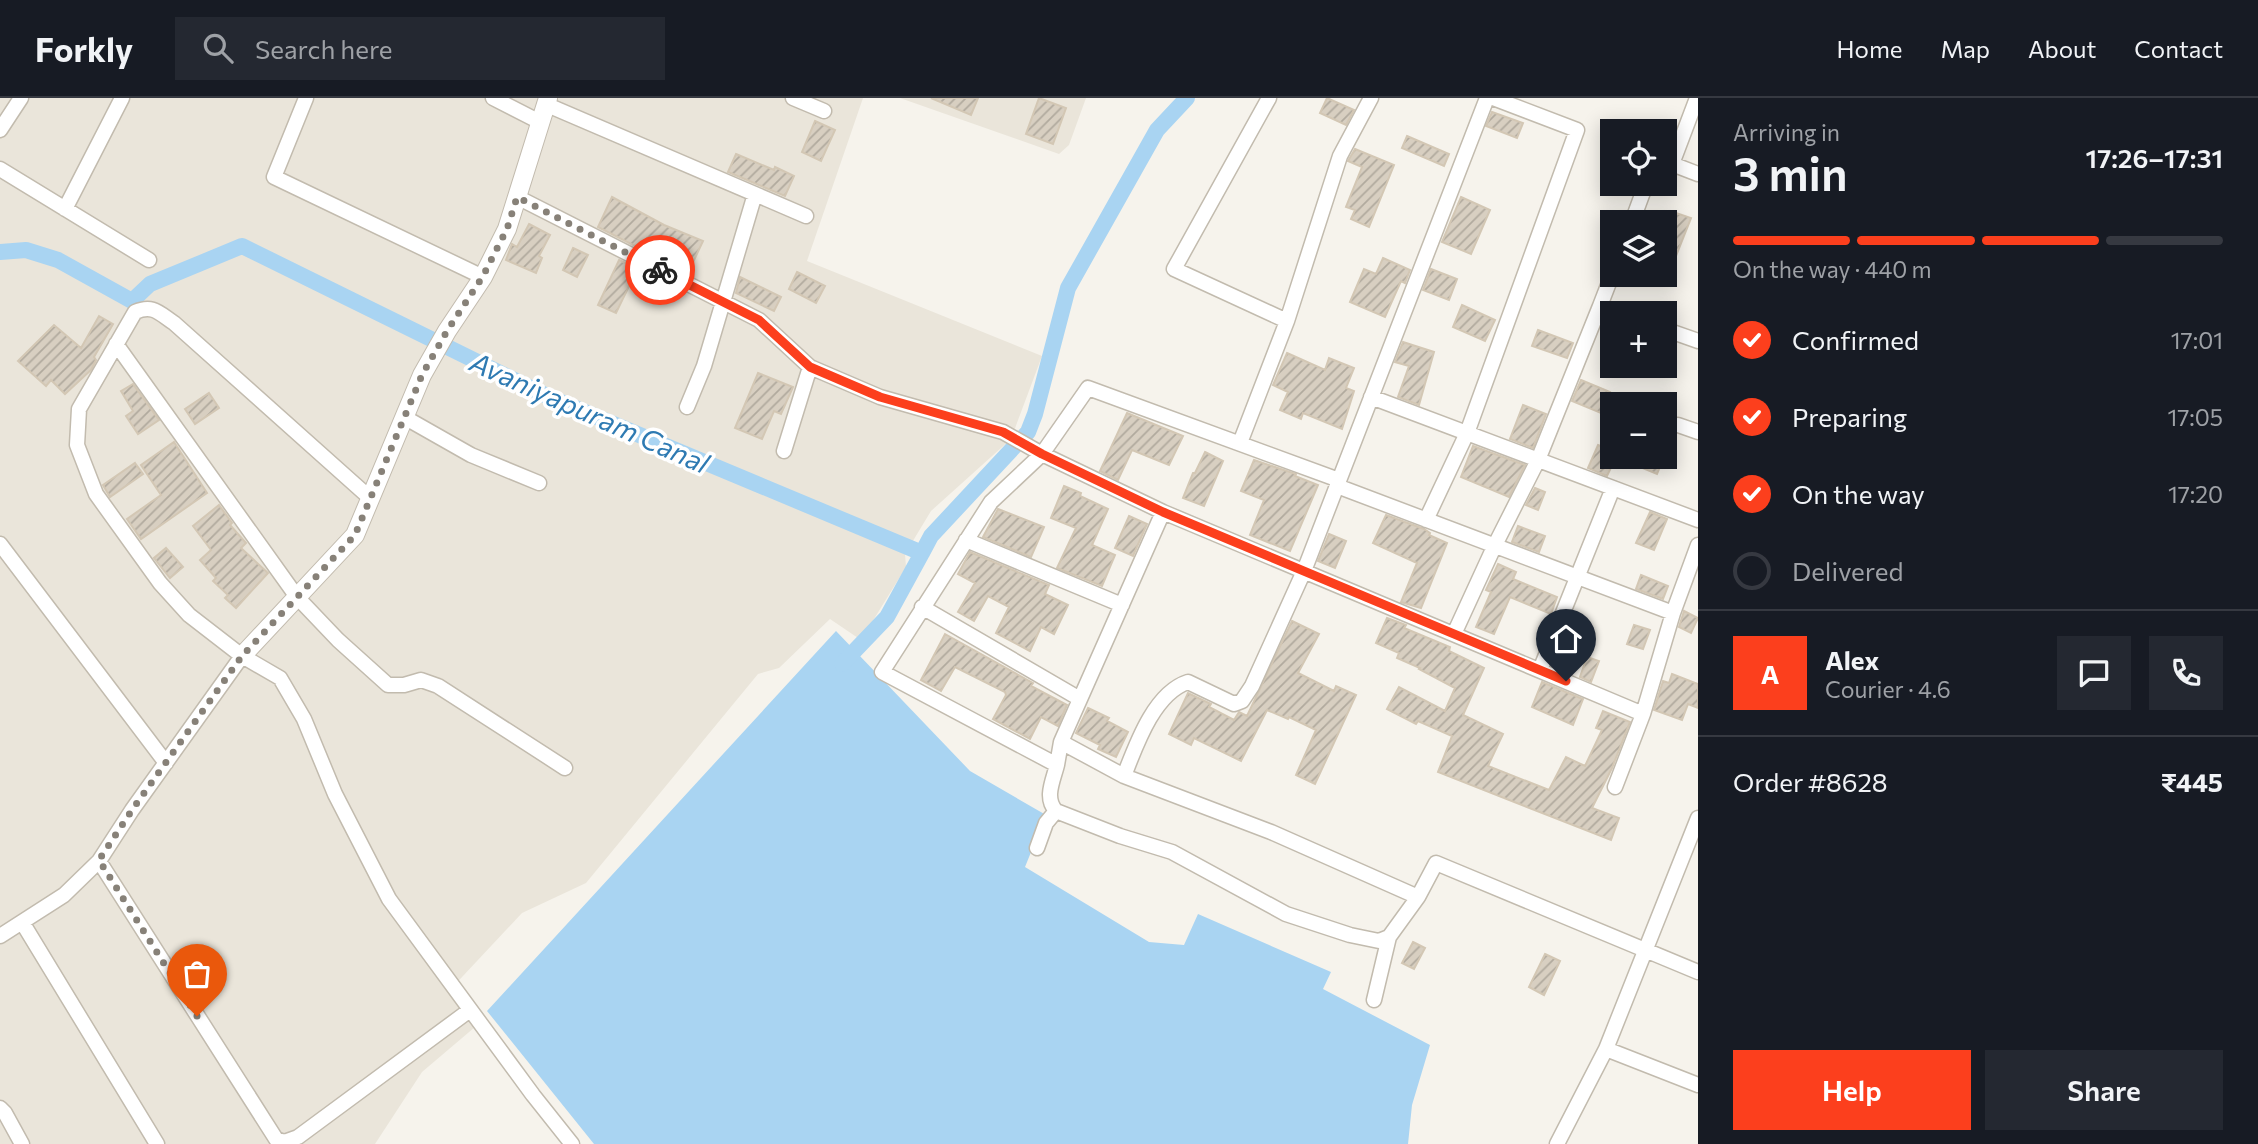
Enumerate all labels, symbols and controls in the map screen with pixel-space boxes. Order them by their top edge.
search box [175,17,665,80]
text: Forkly [35,28,133,69]
icon: search [199,29,237,67]
text: Search here [255,33,393,64]
text: Home [1837,34,1903,63]
text: Map [1941,34,1990,63]
text: About [2028,34,2096,63]
text: Contact [2134,34,2223,63]
text: Arriving in [1733,118,1840,146]
map controls [1600,119,1677,469]
button: locate [1600,119,1677,196]
text: 17:26–17:31 [2086,142,2223,173]
text: 3 min [1733,144,1848,200]
button: layers [1600,210,1677,287]
courier [625,235,695,305]
icon: bike [641,251,679,289]
text: On the way · 440 m [1733,255,1932,283]
button: + [1600,301,1677,378]
icon: check [1733,321,1771,359]
text: Confirmed [1792,324,1919,355]
text: 17:01 [2171,326,2223,354]
water label: Avaniyapuram Canal [464,344,715,480]
button: − [1600,392,1677,469]
icon: check [1733,398,1771,436]
text: Preparing [1792,401,1907,432]
text: 17:05 [2167,403,2223,431]
icon: check [1733,475,1771,513]
text: On the way [1792,478,1925,509]
text: 17:20 [2168,480,2223,508]
text: Delivered [1792,555,1903,586]
pin [1536,609,1596,681]
icon: home [1547,620,1585,658]
button: chat [2057,636,2131,710]
button: phone [2149,636,2223,710]
text: Alex [1825,644,1879,675]
text: A [1761,658,1779,689]
text: Courier · 4.6 [1825,675,1951,703]
text: Order #8628 [1733,766,1888,797]
text: ₹445 [2161,766,2223,797]
pin [167,944,227,1016]
icon: bag [178,955,216,993]
button: Help [1733,1050,1971,1130]
button: Share [1985,1050,2223,1130]

